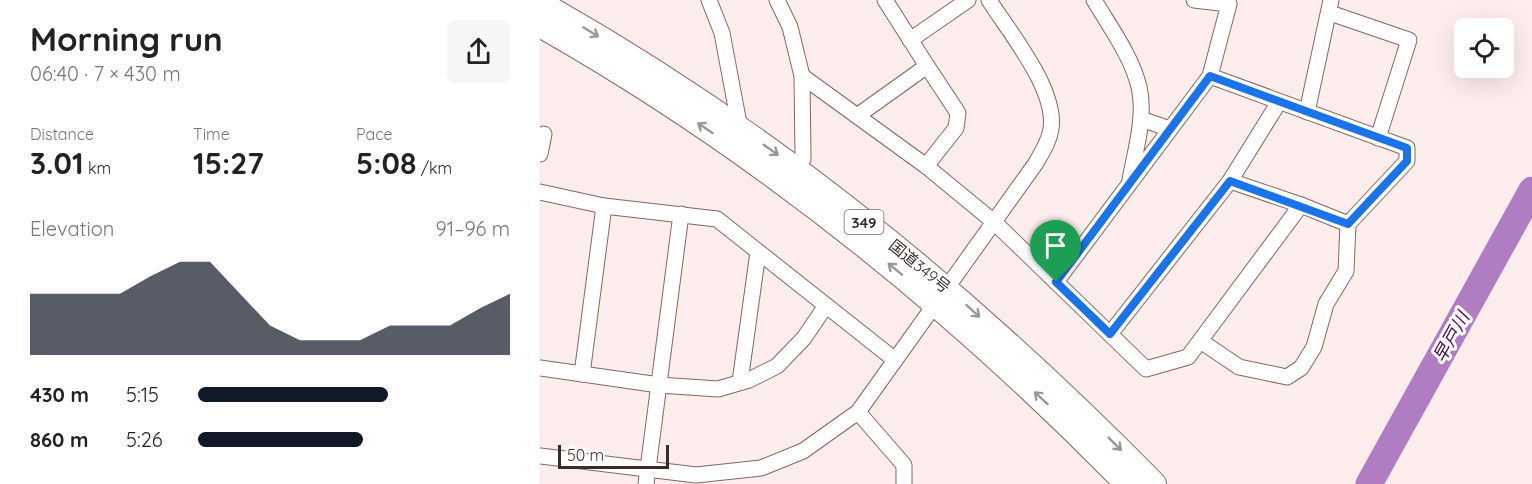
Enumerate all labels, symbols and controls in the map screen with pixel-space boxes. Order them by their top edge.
text: Morning run [30,18,223,59]
map controls [1454,18,1514,78]
button: locate [1454,18,1514,78]
button: share [447,20,510,83]
one-way arrow [582,26,599,38]
text: 06:40 · 7 × 430 m [30,61,181,86]
one-way arrow [697,122,713,134]
text: Distance [30,124,94,144]
text: Time [193,124,230,144]
text: Pace [356,124,392,144]
text: 3.01 [30,144,84,182]
text: 15:27 [193,144,264,182]
text: 5:08 [356,144,416,182]
one-way arrow [763,144,779,157]
text: km [84,158,111,178]
text: /km [416,158,452,178]
road number: 349 [844,210,884,234]
text: Elevation [30,216,114,241]
text: 91–96 m [435,216,510,241]
pin [1030,220,1081,282]
icon: arrive [1039,229,1072,262]
street label: 国道349号 [885,235,955,297]
one-way arrow [887,263,903,276]
one-way arrow [965,304,980,318]
water label: 早戸川 [1428,306,1475,366]
text: 430 m [30,382,89,407]
text: 5:15 [126,382,159,407]
one-way arrow [1034,391,1049,405]
text: 860 m [30,427,88,452]
text: 5:26 [126,427,162,452]
one-way arrow [1108,437,1122,452]
scale bar [558,442,669,470]
text: 50 m [567,445,604,465]

